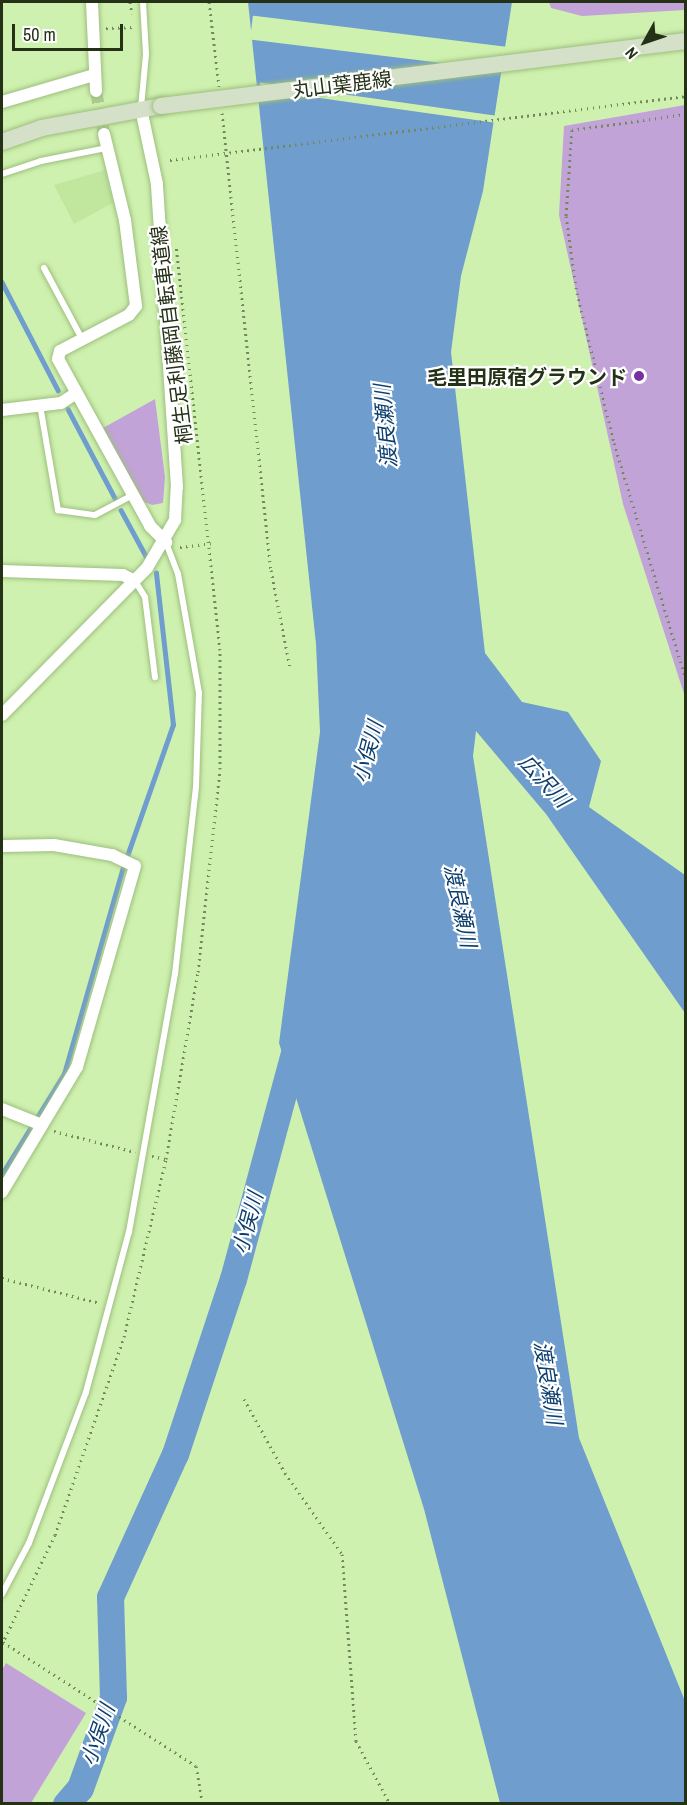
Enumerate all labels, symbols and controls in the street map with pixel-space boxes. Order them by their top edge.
scale bar [15,12,126,50]
north arrow [615,12,675,72]
text: 50 m [23,22,56,47]
text: N [620,43,643,64]
street label: 丸山葉鹿線 [291,66,393,102]
street label: 桐生足利藤岡自転車道線 [146,224,196,446]
place label: 毛里田原宿グラウンド [427,364,627,388]
marker: 毛里田原宿グラウンド [632,369,646,383]
water label: 渡良瀬川 [370,383,402,469]
water label: 小俣川 [348,718,388,786]
water label: 広沢川 [513,749,575,813]
water label: 渡良瀬川 [439,862,481,950]
water label: 小俣川 [228,1189,268,1257]
water label: 渡良瀬川 [529,1340,567,1426]
water label: 小俣川 [76,1701,120,1769]

